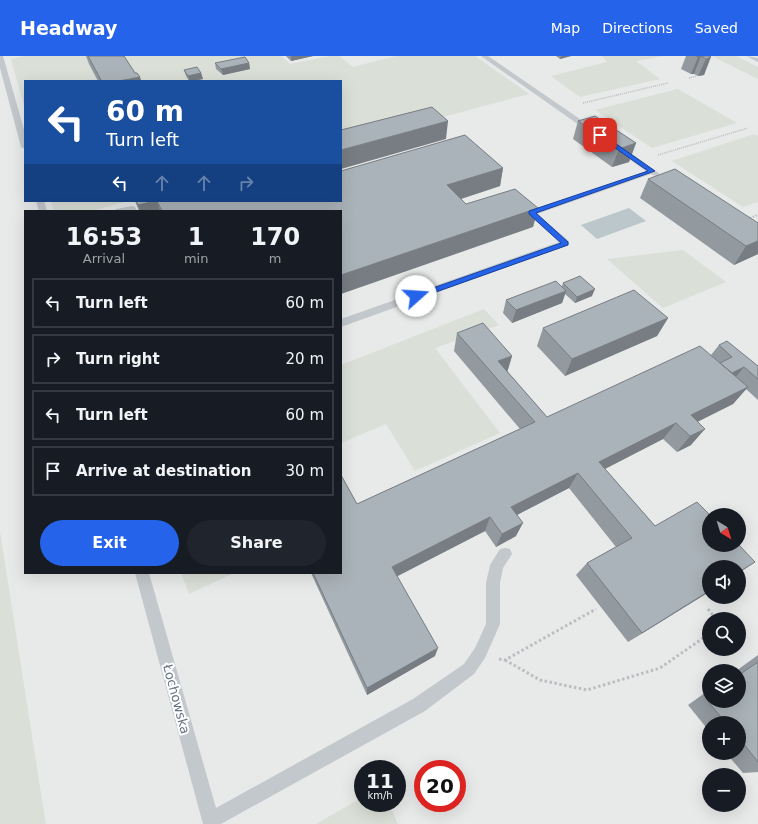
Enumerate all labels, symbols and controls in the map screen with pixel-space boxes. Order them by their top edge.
text: Headway [20,17,117,39]
text: Map [551,20,580,36]
text: Directions [602,20,673,36]
text: Saved [695,20,738,36]
text: 60 m [106,95,184,128]
icon: left [40,96,92,148]
pin [583,118,617,152]
icon: arrive [589,124,611,146]
text: Turn left [106,129,179,150]
icon: left [109,172,131,194]
icon: ahead [151,172,173,194]
icon: ahead [193,172,215,194]
icon: right [235,172,257,194]
text: 16:53 [66,223,142,251]
text: 1 [188,223,204,251]
text: 170 [250,223,300,251]
text: Arrival [83,251,125,266]
text: min [184,251,208,266]
text: m [269,251,282,266]
position arrow [395,275,437,317]
icon: left [42,292,64,314]
text: Turn left [76,294,148,312]
text: 60 m [286,294,324,312]
icon: right [42,348,64,370]
text: Turn right [76,350,160,368]
text: 20 m [286,350,324,368]
icon: left [42,404,64,426]
text: Turn left [76,406,148,424]
text: 60 m [286,406,324,424]
icon: arrive [42,460,64,482]
text: Arrive at destination [76,462,251,480]
text: 30 m [286,462,324,480]
north arrow [702,508,746,552]
map controls [702,508,746,812]
button: Exit [40,520,179,566]
button: Share [187,520,326,566]
button: sound [702,560,746,604]
button: search [702,612,746,656]
street label: Łochowska [160,662,193,735]
button: layers [702,664,746,708]
button: + [702,716,746,760]
speed limit sign: 20 [414,760,466,812]
button: − [702,768,746,812]
text: 11 [366,769,394,793]
text: km/h [367,790,393,801]

